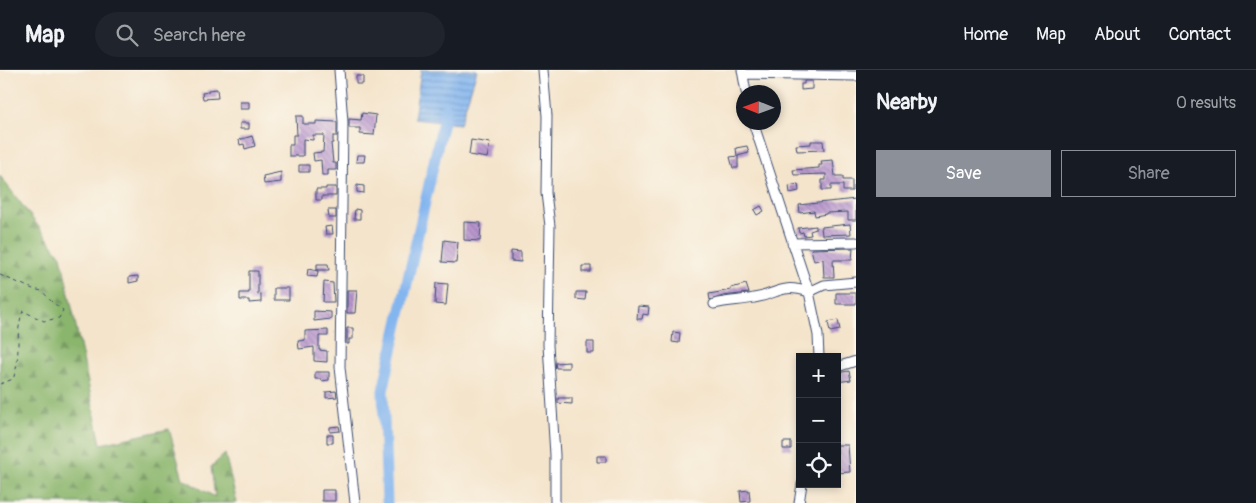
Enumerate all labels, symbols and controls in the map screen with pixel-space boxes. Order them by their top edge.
search box [95,12,445,57]
text: Map [25,20,65,49]
icon: search [113,21,141,49]
text: Search here [153,23,246,47]
text: Home [963,23,1008,46]
text: Map [1036,23,1066,46]
text: About [1094,23,1140,46]
text: Contact [1168,23,1231,46]
north arrow [736,85,781,130]
text: Nearby [876,89,937,116]
text: 0 results [1176,93,1236,113]
button: Save [876,150,1051,197]
button: Share [1061,150,1236,197]
map controls [796,353,841,488]
button: + [796,353,841,398]
button: − [796,398,841,443]
button: locate [796,443,841,488]

